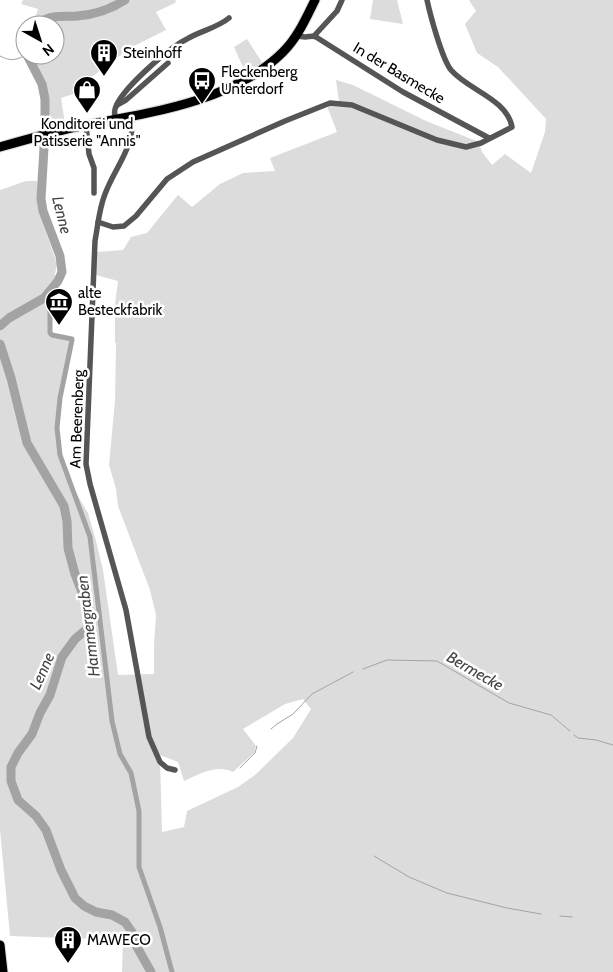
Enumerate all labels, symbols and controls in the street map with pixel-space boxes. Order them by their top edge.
north arrow [15,15,65,65]
building icon: Steinhoff [89,38,119,77]
street label: In der Basmecke [350,39,448,108]
text: N [39,40,58,60]
place label: Steinhoff [123,44,182,62]
place label: Fleckenberg Unterdorf [221,63,298,98]
bus stop icon: Fleckenberg Unterdorf [187,66,217,105]
shop icon: Konditorei und Patisserie "Annis" [72,75,102,114]
place label: Konditorei und Patisserie "Annis" [33,115,141,150]
water label: Lenne [48,194,76,236]
place label: alte Besteckfabrik [78,284,162,319]
museum icon: alte Besteckfabrik [44,287,74,326]
street label: Am Beerenberg [66,369,88,469]
water label: Hammergraben [72,574,104,678]
water label: Bermecke [443,647,507,695]
water label: Lenne [26,650,58,692]
building icon: MAWECO [53,925,83,964]
place label: MAWECO [87,931,151,949]

